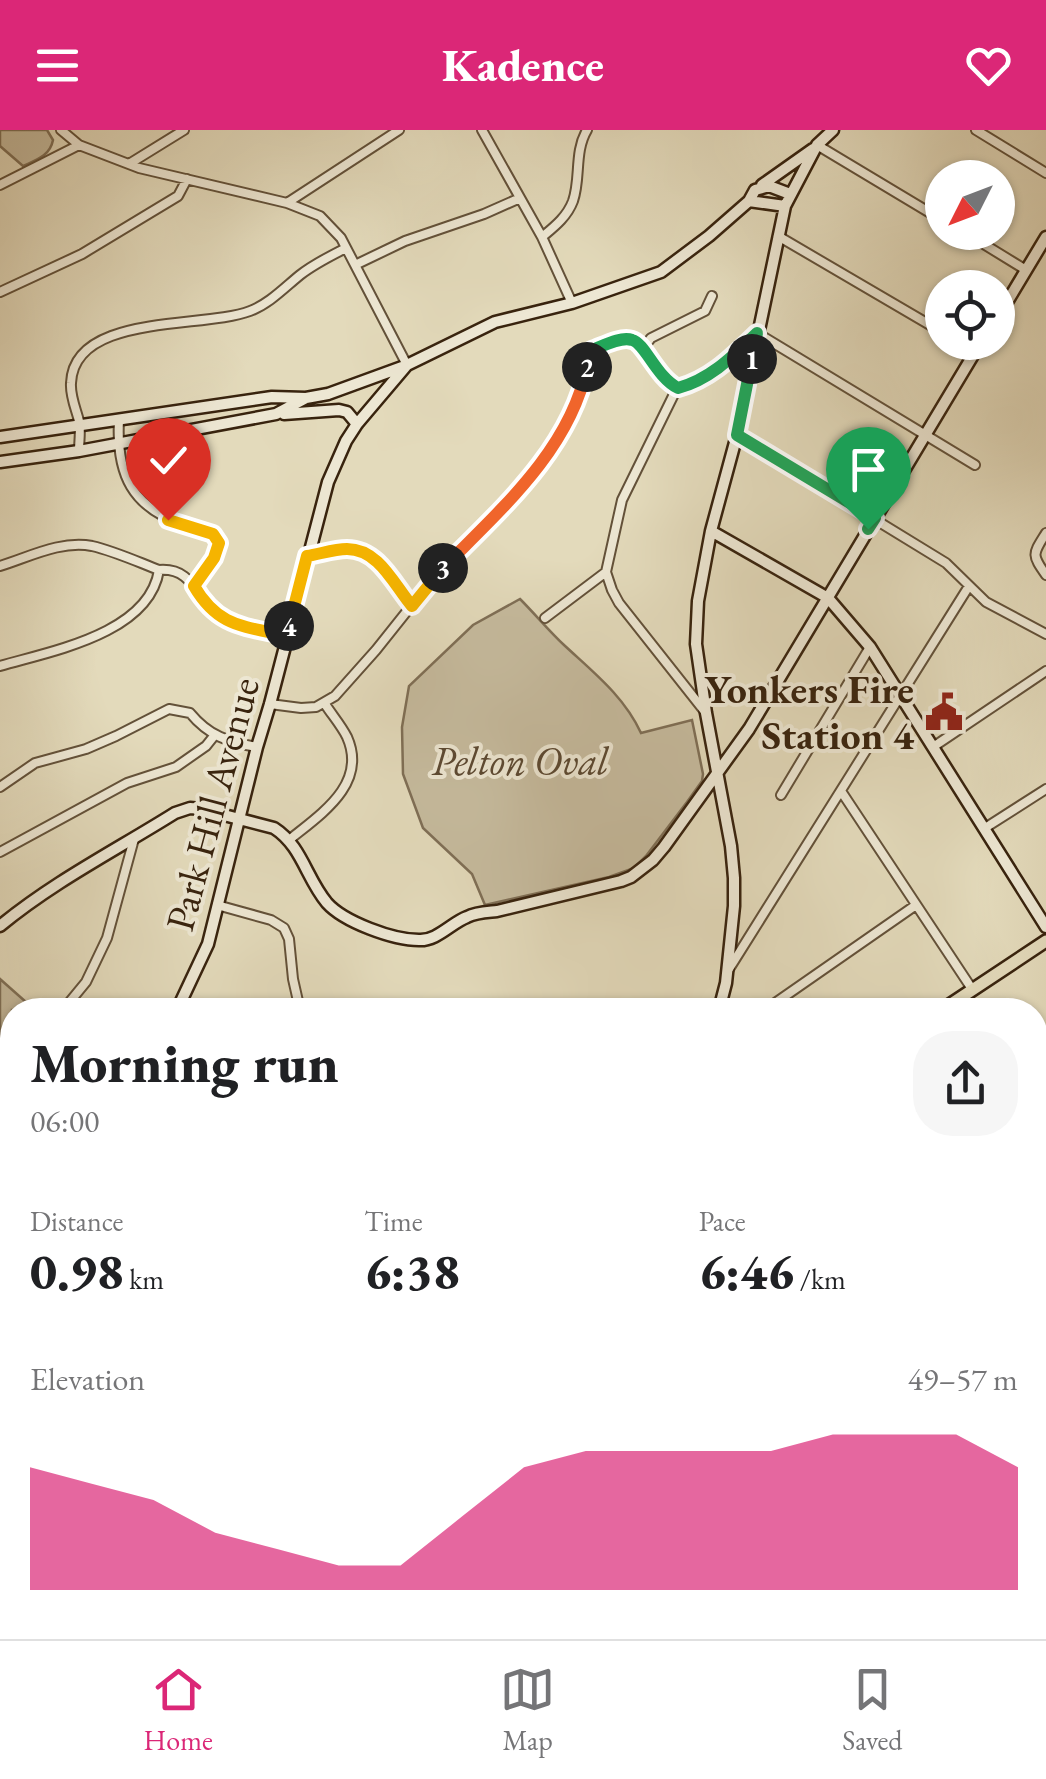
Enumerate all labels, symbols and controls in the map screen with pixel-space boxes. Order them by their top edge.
text: Kadence [442,36,604,94]
icon: menu [30,38,85,93]
icon: heart [961,38,1016,93]
north arrow [925,160,1015,250]
map controls [925,160,1015,360]
button: locate [925,270,1015,360]
pin: 1 [727,334,777,384]
text: 1 [745,341,759,377]
pin: 2 [562,342,612,392]
text: 2 [580,349,594,385]
pin [126,418,211,521]
pin [826,427,911,530]
icon: check [141,433,196,488]
icon: arrive [841,442,896,497]
pin: 3 [418,543,468,593]
text: 3 [436,550,450,586]
pin: 4 [264,601,314,651]
text: 4 [282,608,296,644]
place label: Yonkers Fire Station 4 [705,663,915,761]
street label: Park Hill Avenue [153,672,271,936]
public building icon: Yonkers Fire Station 4 [923,691,965,733]
park label: Pelton Oval [431,735,610,787]
text: Morning run [30,1027,339,1098]
button: share [913,1031,1018,1136]
text: 06:00 [30,1100,99,1142]
text: Distance [30,1203,124,1239]
text: Time [364,1203,423,1239]
text: Pace [699,1203,746,1239]
text: 0.98 [30,1239,124,1304]
text: 6:38 [364,1239,460,1304]
text: 6:46 [699,1239,794,1304]
text: km [124,1261,164,1297]
text: /km [794,1261,846,1297]
text: Elevation [30,1358,145,1400]
text: 49–57 m [908,1358,1018,1400]
tab: Home [144,1662,213,1758]
tab: Map [500,1662,555,1758]
tab: Saved [842,1662,902,1758]

